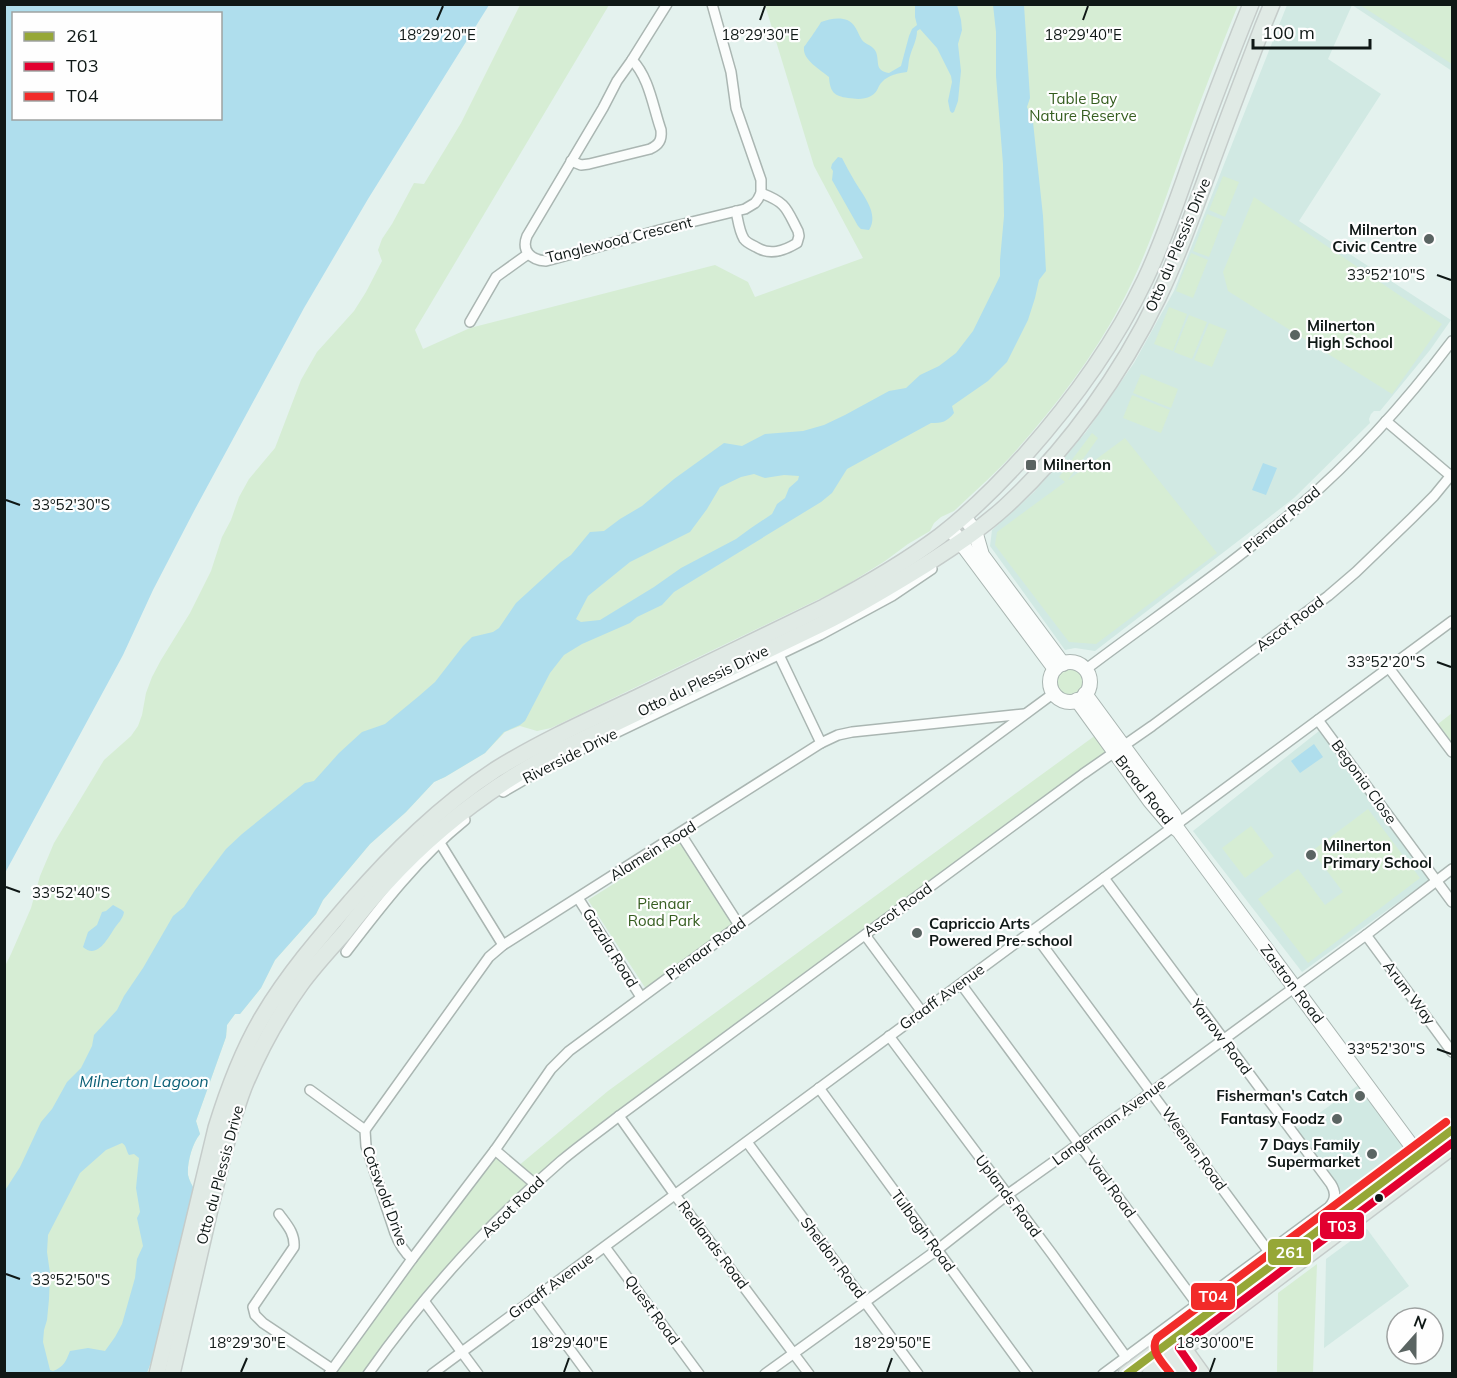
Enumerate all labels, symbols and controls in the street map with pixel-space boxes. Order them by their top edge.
legend [12,12,222,120]
scale bar [1253,12,1370,50]
text: 100 m [1262,21,1315,44]
text: 261 [66,24,98,47]
text: 18°29'20"E [398,25,476,44]
text: 18°29'30"E [721,25,799,44]
text: 18°29'40"E [1044,25,1122,44]
text: T03 [66,54,98,77]
text: T04 [66,84,99,107]
park label: Table Bay Nature Reserve [1029,89,1137,125]
street label: Otto du Plessis Drive [1141,175,1214,315]
street label: Tanglewood Crescent [544,212,694,267]
place label: Milnerton Civic Centre [1332,220,1417,256]
marker: Milnerton Civic Centre [1422,232,1436,246]
text: 33°52'10"S [1347,265,1425,284]
place label: Milnerton High School [1307,316,1393,352]
marker: Milnerton High School [1288,328,1302,342]
place label: Milnerton [1043,455,1111,474]
marker: Milnerton [1024,458,1038,472]
street label: Pienaar Road [1239,482,1324,557]
text: 33°52'30"S [32,495,110,514]
street label: Ascot Road [1252,592,1327,655]
street label: Otto du Plessis Drive [634,641,771,721]
text: 33°52'20"S [1347,652,1425,671]
street label: Riverside Drive [519,724,620,788]
street label: Begonia Close [1328,736,1401,827]
street label: Broad Road [1111,751,1177,828]
street label: Alamein Road [606,817,699,885]
place label: Milnerton Primary School [1323,836,1432,872]
marker: Milnerton Primary School [1304,848,1318,862]
street label: Ascot Road [860,878,936,941]
text: 33°52'40"S [32,883,110,902]
park label: Pienaar Road Park [628,894,700,930]
street label: Gazala Road [579,905,642,991]
street label: Pienaar Road [662,913,749,984]
place label: Capriccio Arts Powered Pre-school [929,914,1073,950]
marker: Capriccio Arts Powered Pre-school [910,926,924,940]
street label: Zastron Road [1257,941,1328,1027]
street label: Arum Way [1379,957,1440,1028]
street label: Graaff Avenue [896,959,988,1034]
street label: Yarrow Road [1186,994,1256,1078]
text: 33°52'30"S [1347,1039,1425,1058]
water label: Milnerton Lagoon [79,1071,209,1091]
street label: Langerman Avenue [1048,1074,1169,1169]
place label: Fisherman's Catch [1216,1086,1348,1105]
marker: Fisherman's Catch [1353,1089,1367,1103]
street label: Otto du Plessis Drive [192,1103,247,1247]
street label: Weenen Road [1158,1103,1231,1194]
place label: Fantasy Foodz [1221,1109,1325,1128]
marker: Fantasy Foodz [1330,1112,1344,1126]
place label: 7 Days Family Supermarket [1260,1135,1361,1171]
street label: Cotswold Drive [359,1143,412,1248]
marker: 7 Days Family Supermarket [1365,1147,1379,1161]
street label: Uplands Road [971,1151,1046,1241]
street label: Vaal Road [1083,1152,1140,1221]
street label: Ascot Road [477,1172,548,1241]
street label: Tulbagh Road [887,1186,960,1275]
unlabelled marker [1373,1192,1385,1204]
street label: Redlands Road [674,1197,753,1293]
line badge: T03 [1319,1211,1365,1240]
street label: Sheldon Road [797,1213,870,1302]
text: T03 [1327,1216,1357,1236]
line badge: 261 [1267,1238,1312,1266]
text: 261 [1276,1242,1304,1262]
street label: Graaff Avenue [505,1248,597,1323]
text: 33°52'50"S [32,1270,110,1289]
street label: Quest Road [621,1271,684,1348]
line badge: T04 [1190,1282,1236,1311]
text: T04 [1198,1286,1228,1306]
north arrow [1385,1306,1445,1366]
text: N [1411,1310,1430,1333]
text: 18°29'30"E [208,1333,286,1352]
text: 18°29'40"E [530,1333,608,1352]
text: 18°29'50"E [853,1333,931,1352]
text: 18°30'00"E [1176,1333,1254,1352]

